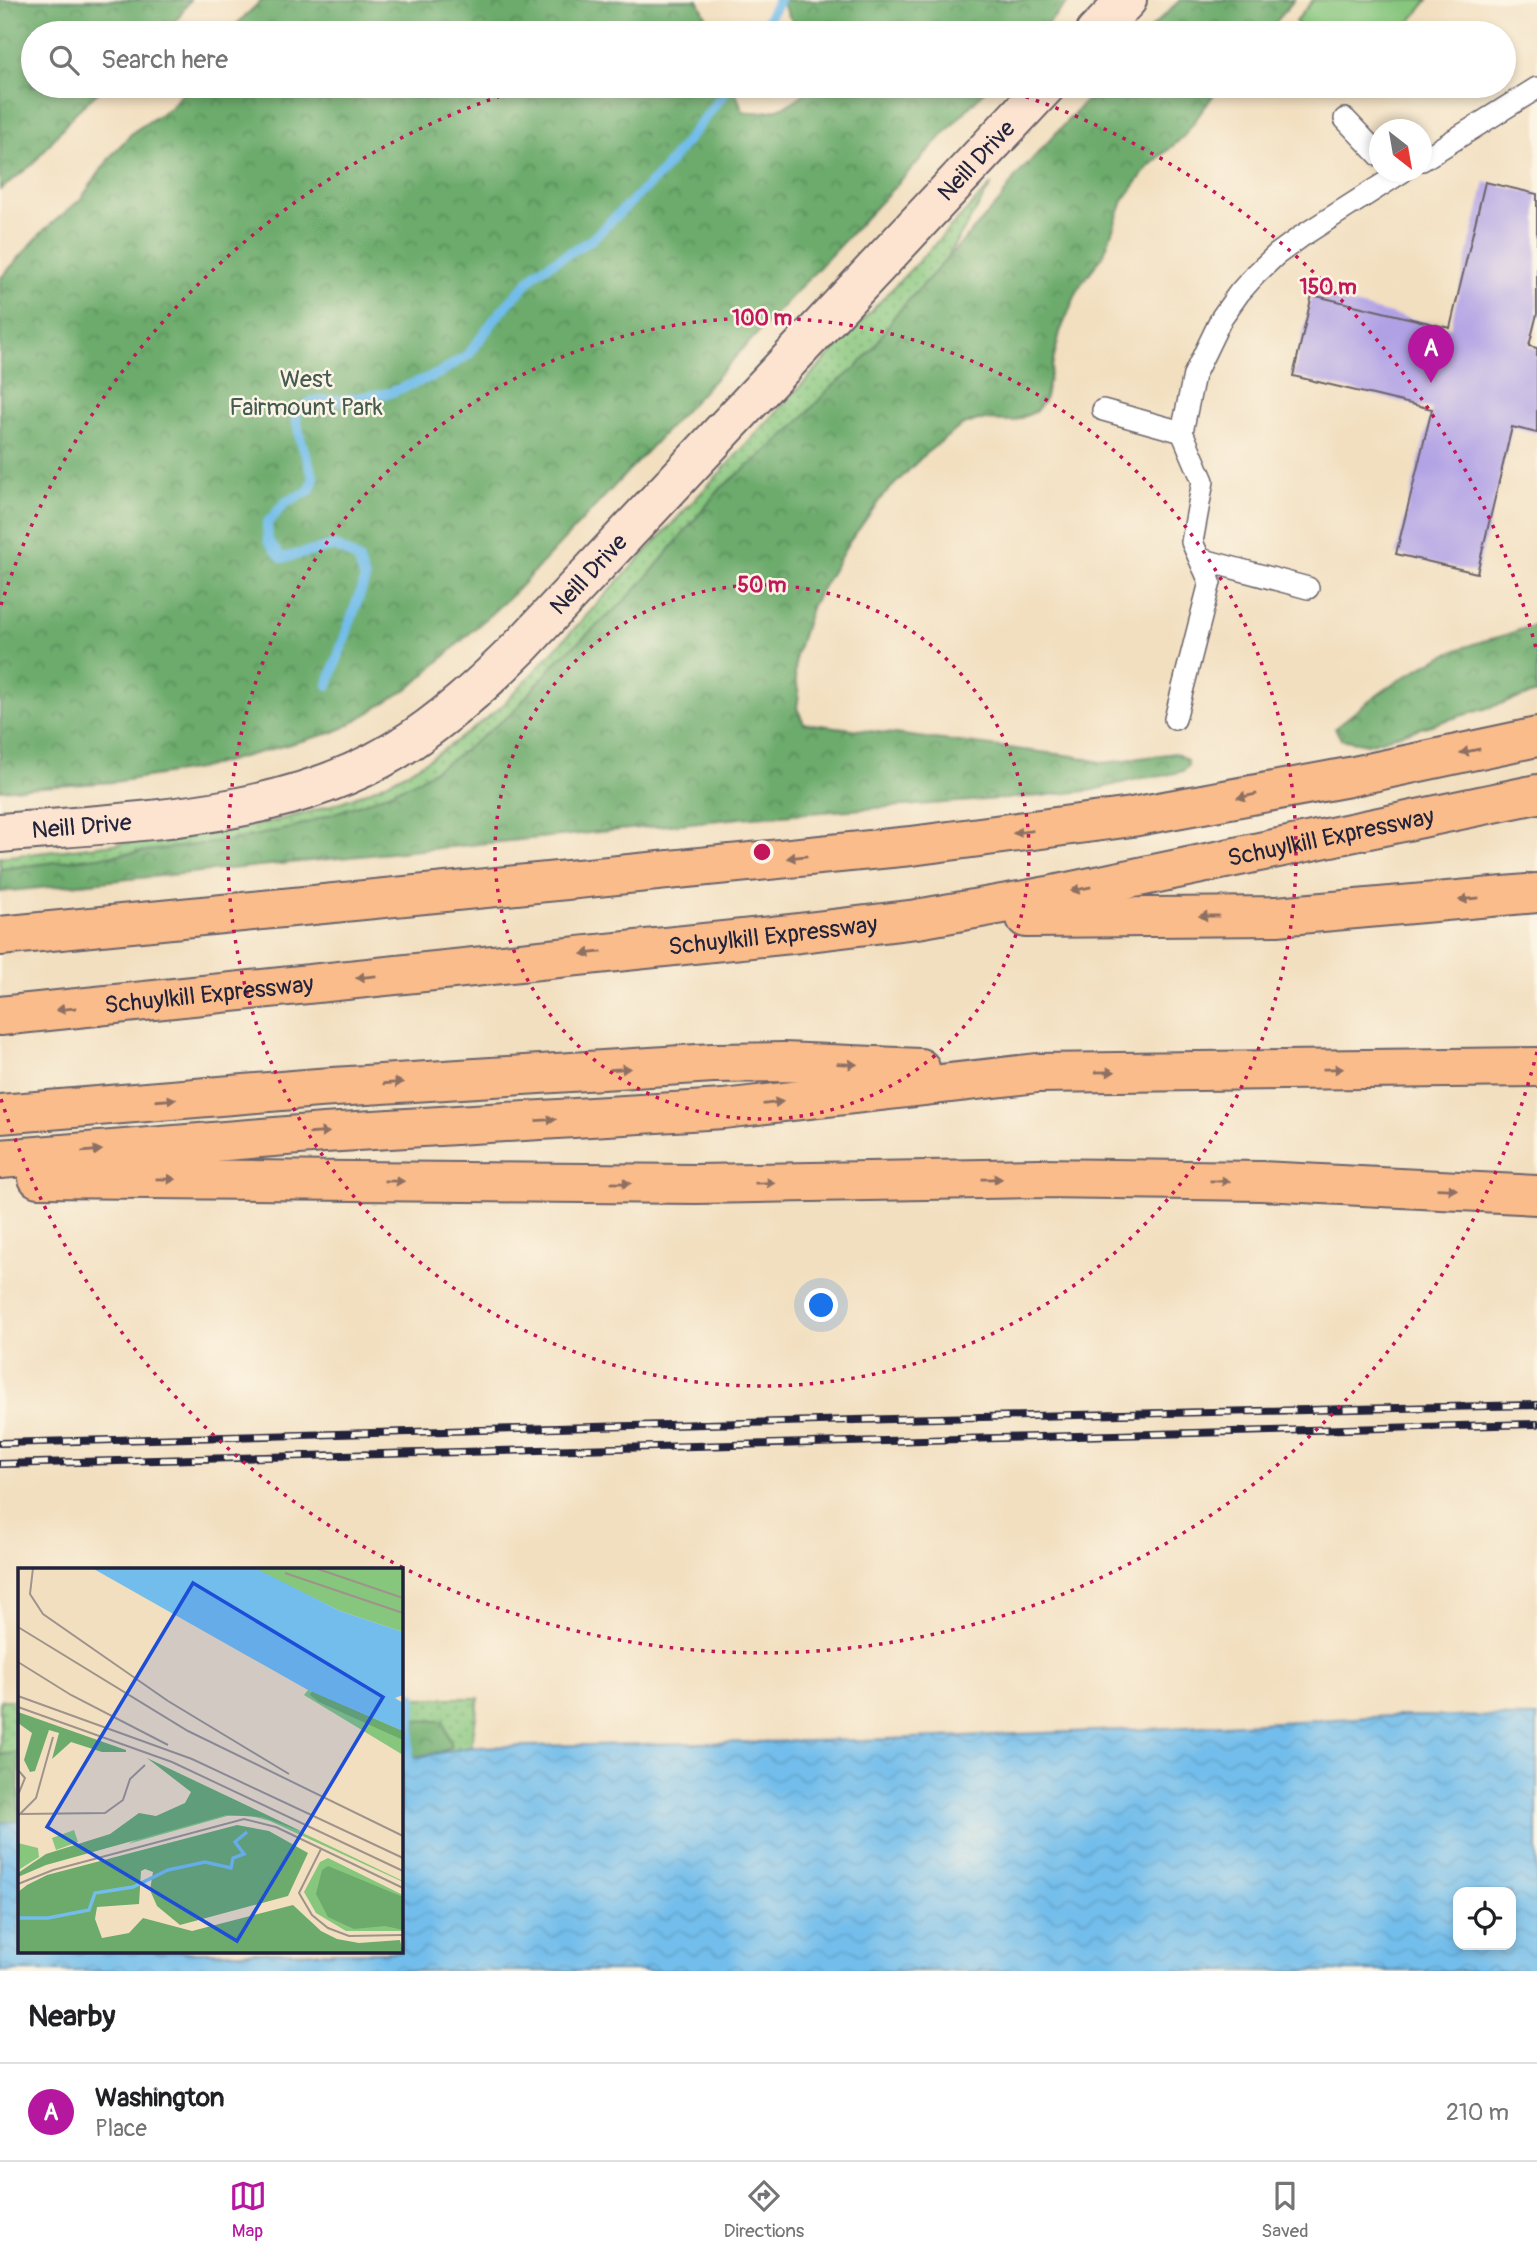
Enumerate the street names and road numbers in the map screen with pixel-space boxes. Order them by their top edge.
street label: Neill Drive [932,114,1022,207]
street label: Neill Drive [544,528,634,621]
street label: Schuylkill Expressway [1225,802,1437,873]
street label: Neill Drive [30,808,133,845]
street label: Schuylkill Expressway [667,910,879,962]
street label: Schuylkill Expressway [103,970,315,1020]

